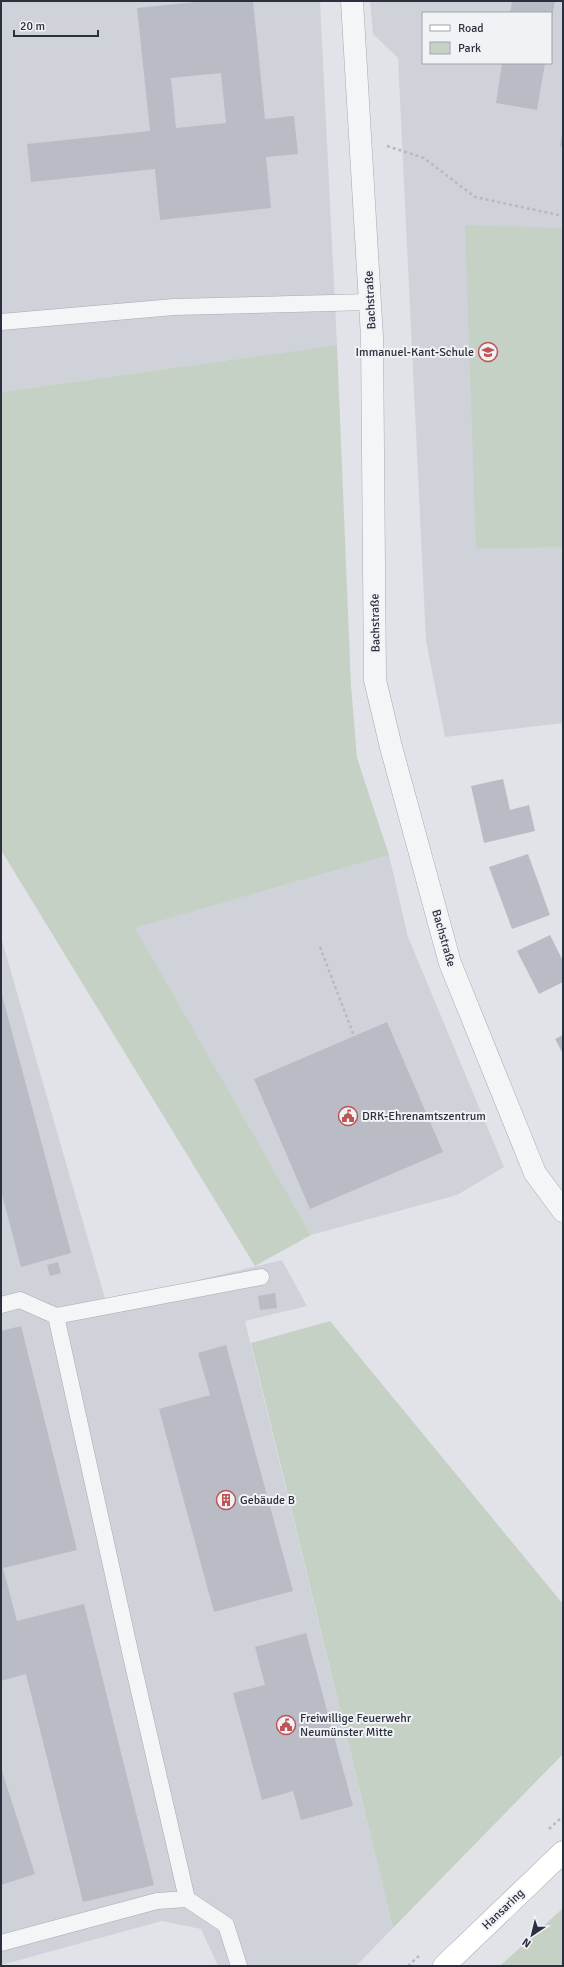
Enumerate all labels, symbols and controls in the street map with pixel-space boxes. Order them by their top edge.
scale bar [14,12,98,38]
legend [422,12,552,64]
text: 20 m [20,19,45,34]
text: Road [458,21,484,36]
text: Park [458,41,481,56]
street label: Bachstraße [361,270,380,330]
school or university icon: Immanuel-Kant-Schule [477,341,499,363]
place label: Immanuel-Kant-Schule [356,345,474,360]
street label: Bachstraße [367,593,384,653]
street label: Bachstraße [428,908,459,969]
public building icon: DRK-Ehrenamtszentrum [337,1105,359,1127]
place label: DRK-Ehrenamtszentrum [362,1109,486,1124]
building icon: Gebäude B [215,1489,237,1511]
place label: Gebäude B [240,1493,295,1508]
place label: Freiwillige Feuerwehr Neumünster Mitte [300,1711,412,1740]
public building icon: Freiwillige Feuerwehr Neumünster Mitte [275,1714,297,1736]
street label: Hansaring [479,1886,528,1933]
north arrow [512,1915,552,1955]
text: N [520,1935,533,1950]

